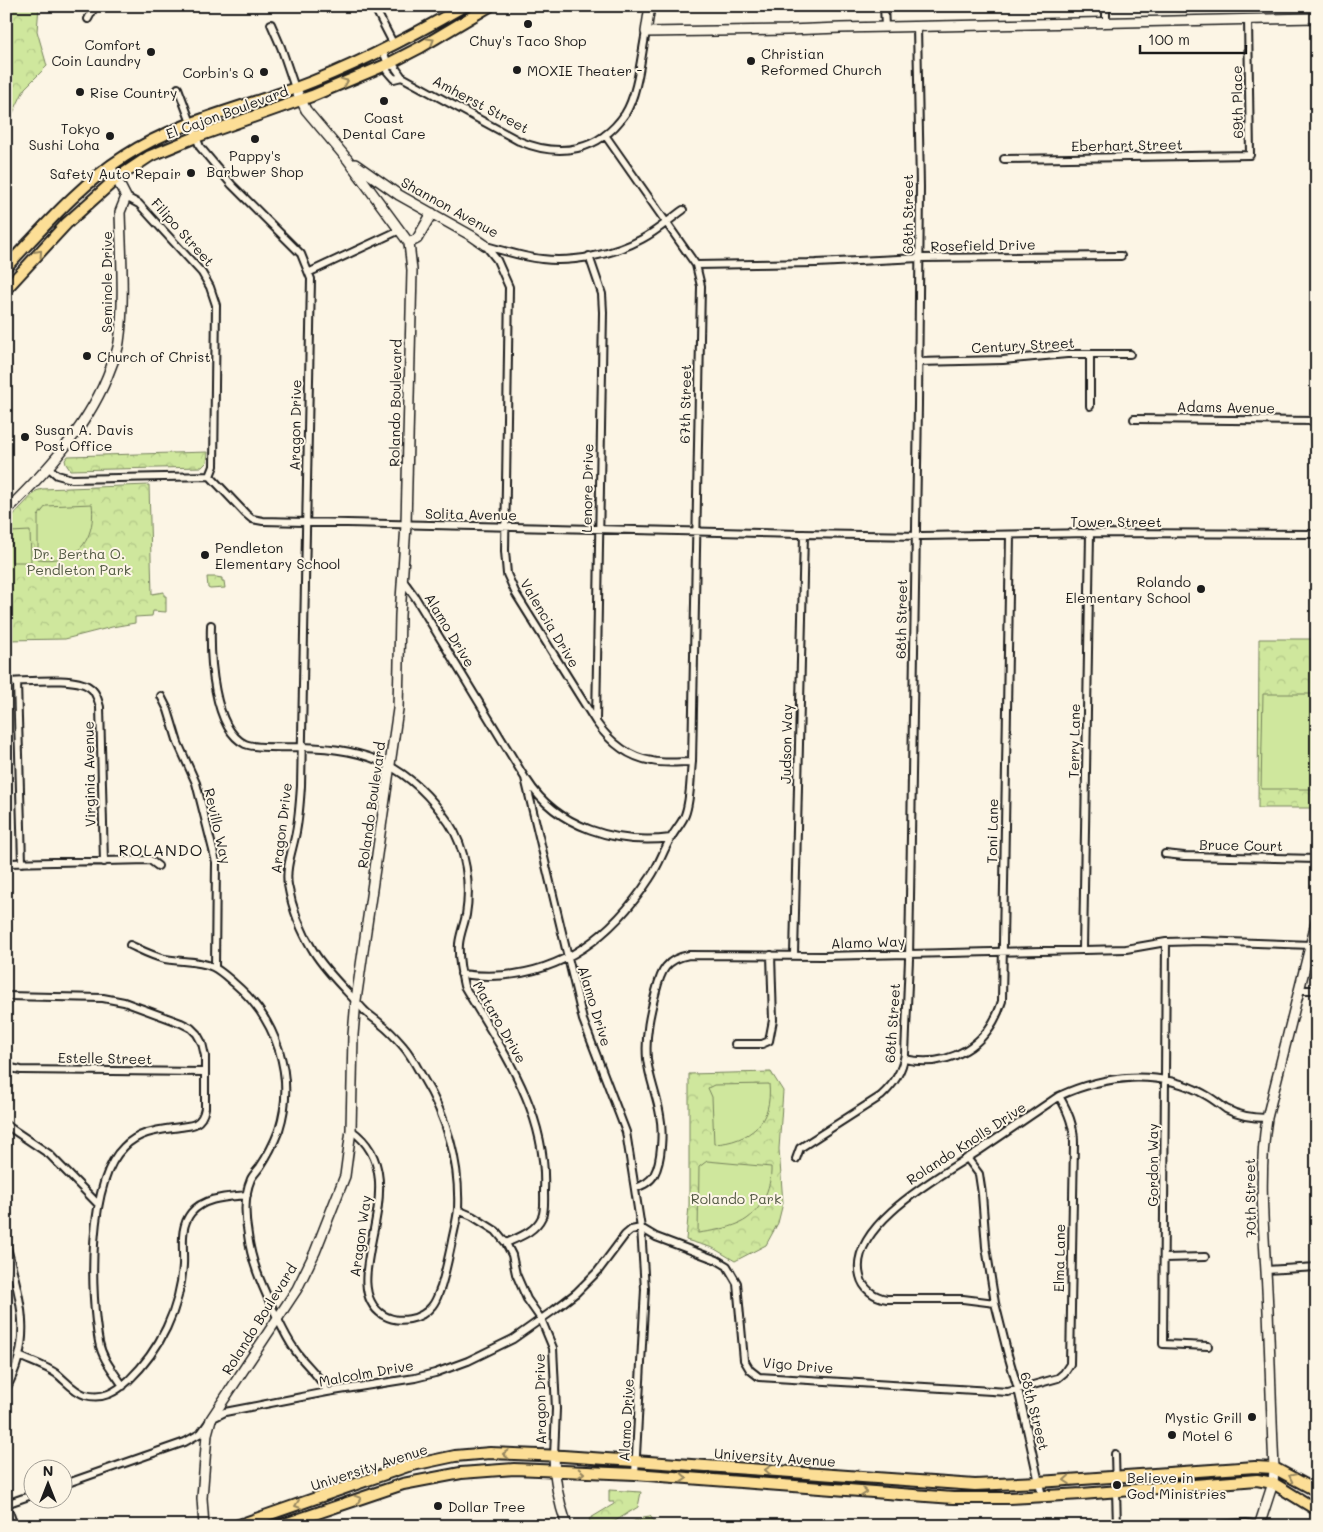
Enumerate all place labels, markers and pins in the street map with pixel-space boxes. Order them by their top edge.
marker: Chuy's Taco Shop [522,18,534,30]
place label: Chuy's Taco Shop [469,31,587,50]
place label: Comfort Coin Laundry [51,35,141,70]
place label: Christian Reformed Church [761,44,881,79]
marker: Comfort Coin Laundry [145,46,157,58]
marker: Christian Reformed Church [745,55,757,67]
place label: MOXIE Theater - [527,61,643,80]
place label: Corbin's Q [182,63,254,82]
marker: MOXIE Theater - [511,64,523,76]
marker: Corbin's Q [258,66,270,78]
place label: Rise Country [90,83,177,102]
marker: Rise Country [74,86,86,98]
marker: Coast Dental Care [378,95,390,107]
place label: Coast Dental Care [342,108,426,143]
place label: Tokyo Sushi Loha [29,119,100,154]
marker: Tokyo Sushi Loha [104,130,116,142]
marker: Pappy's Barbwer Shop [249,133,261,145]
place label: Pappy's Barbwer Shop [206,146,304,181]
place label: Safety Auto Repair [50,164,181,183]
marker: Safety Auto Repair [185,167,197,179]
place label: Church of Christ [97,347,211,366]
marker: Church of Christ [81,350,93,362]
place label: Susan A. Davis Post Office [35,420,133,455]
marker: Susan A. Davis Post Office [19,431,31,443]
place label: Pendleton Elementary School [215,538,341,573]
marker: Pendleton Elementary School [199,549,211,561]
place label: Rolando Elementary School [1065,572,1191,607]
marker: Rolando Elementary School [1195,583,1207,595]
place label: Mystic Grill [1165,1408,1242,1427]
marker: Mystic Grill [1246,1411,1258,1423]
place label: Motel 6 [1182,1426,1233,1445]
marker: Motel 6 [1166,1429,1178,1441]
place label: Believe in God Ministries [1127,1468,1226,1503]
marker: Believe in God Ministries [1111,1479,1123,1491]
place label: Dollar Tree [448,1497,525,1516]
marker: Dollar Tree [432,1500,444,1512]

